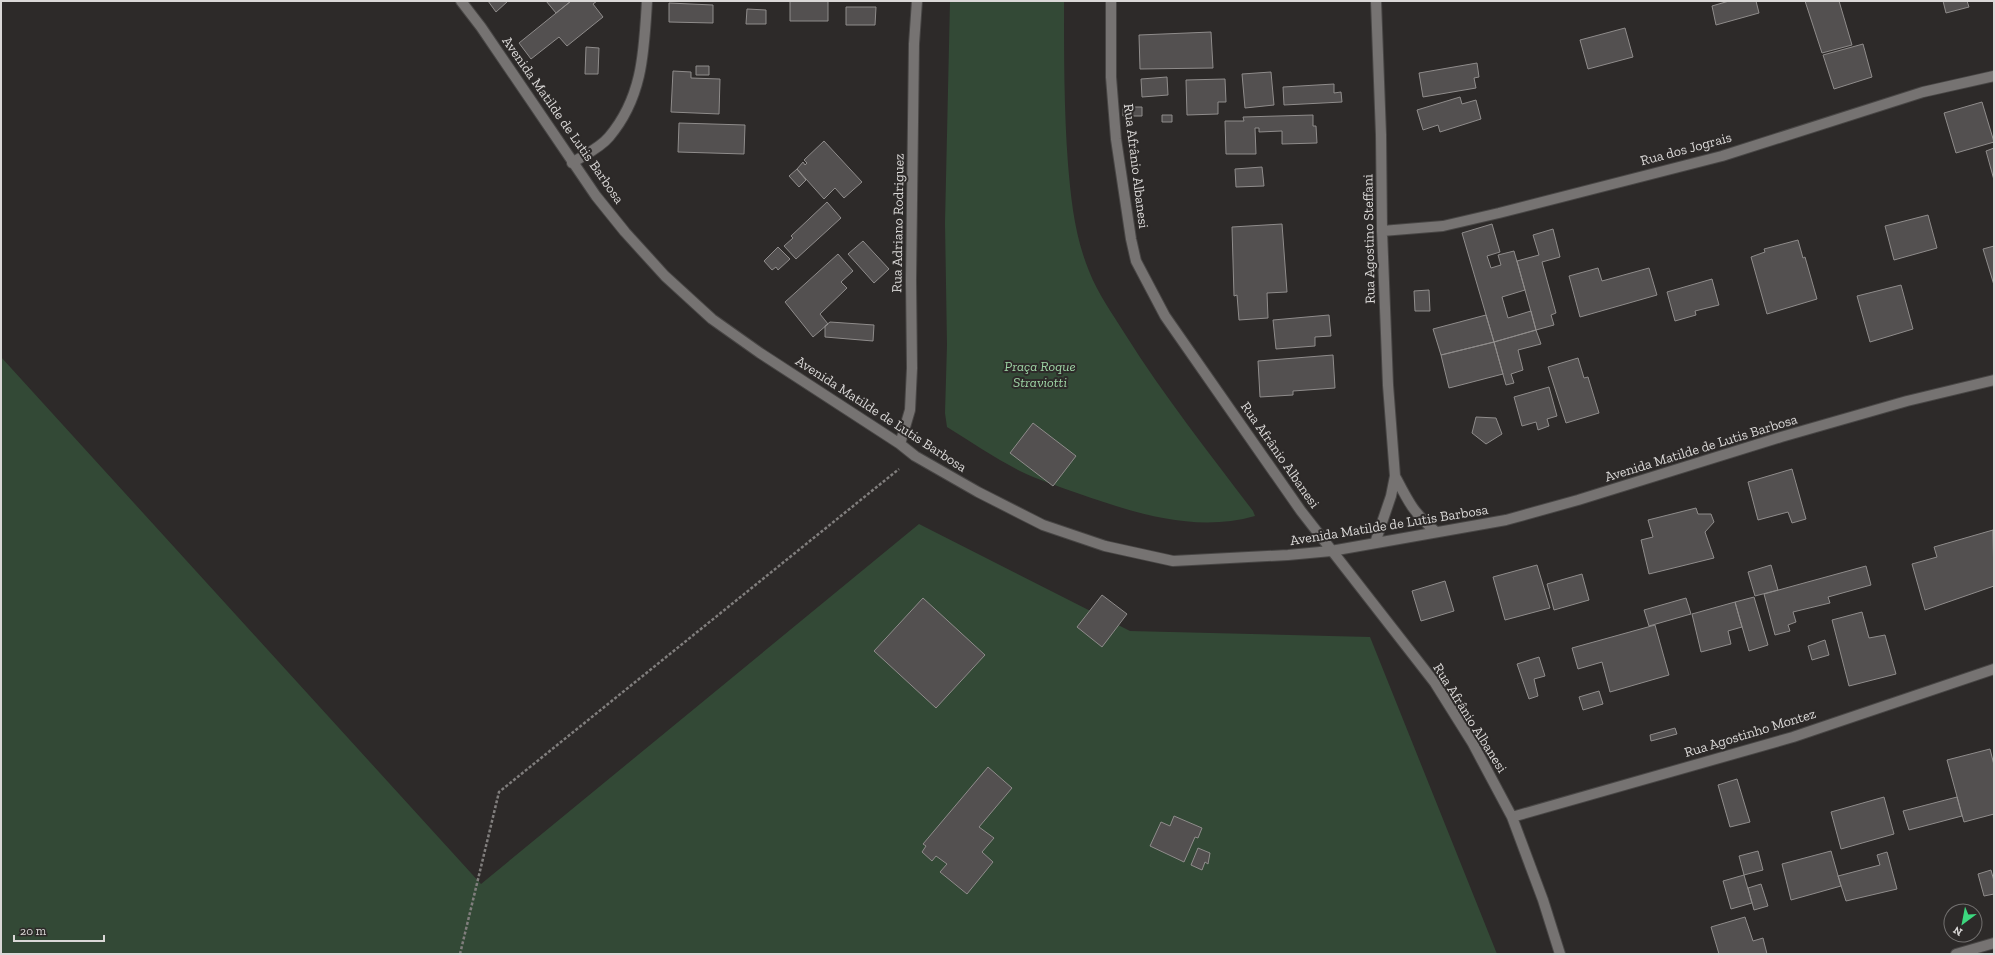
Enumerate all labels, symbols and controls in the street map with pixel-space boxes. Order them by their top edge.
street label: Avenida Matilde de Lutis Barbosa [499,33,628,207]
street label: Rua Afrânio Albanesi [1120,103,1152,230]
street label: Rua dos Jograis [1638,129,1734,169]
street label: Rua Adriano Rodriguez [888,153,908,293]
street label: Rua Agostino Steffani [1359,174,1379,304]
street label: Avenida Matilde de Lutis Barbosa [792,352,970,476]
park label: Praça Roque Straviotti [1004,358,1076,391]
street label: Rua Afrânio Albanesi [1237,399,1323,511]
street label: Avenida Matilde de Lutis Barbosa [1603,410,1800,485]
street label: Avenida Matilde de Lutis Barbosa [1289,501,1490,549]
street label: Rua Afrânio Albanesi [1429,660,1511,776]
street label: Rua Agostinho Montez [1682,705,1818,761]
north arrow [1943,903,1983,943]
scale bar [14,917,104,943]
text: N [1950,923,1965,939]
text: 20 m [20,924,47,938]

